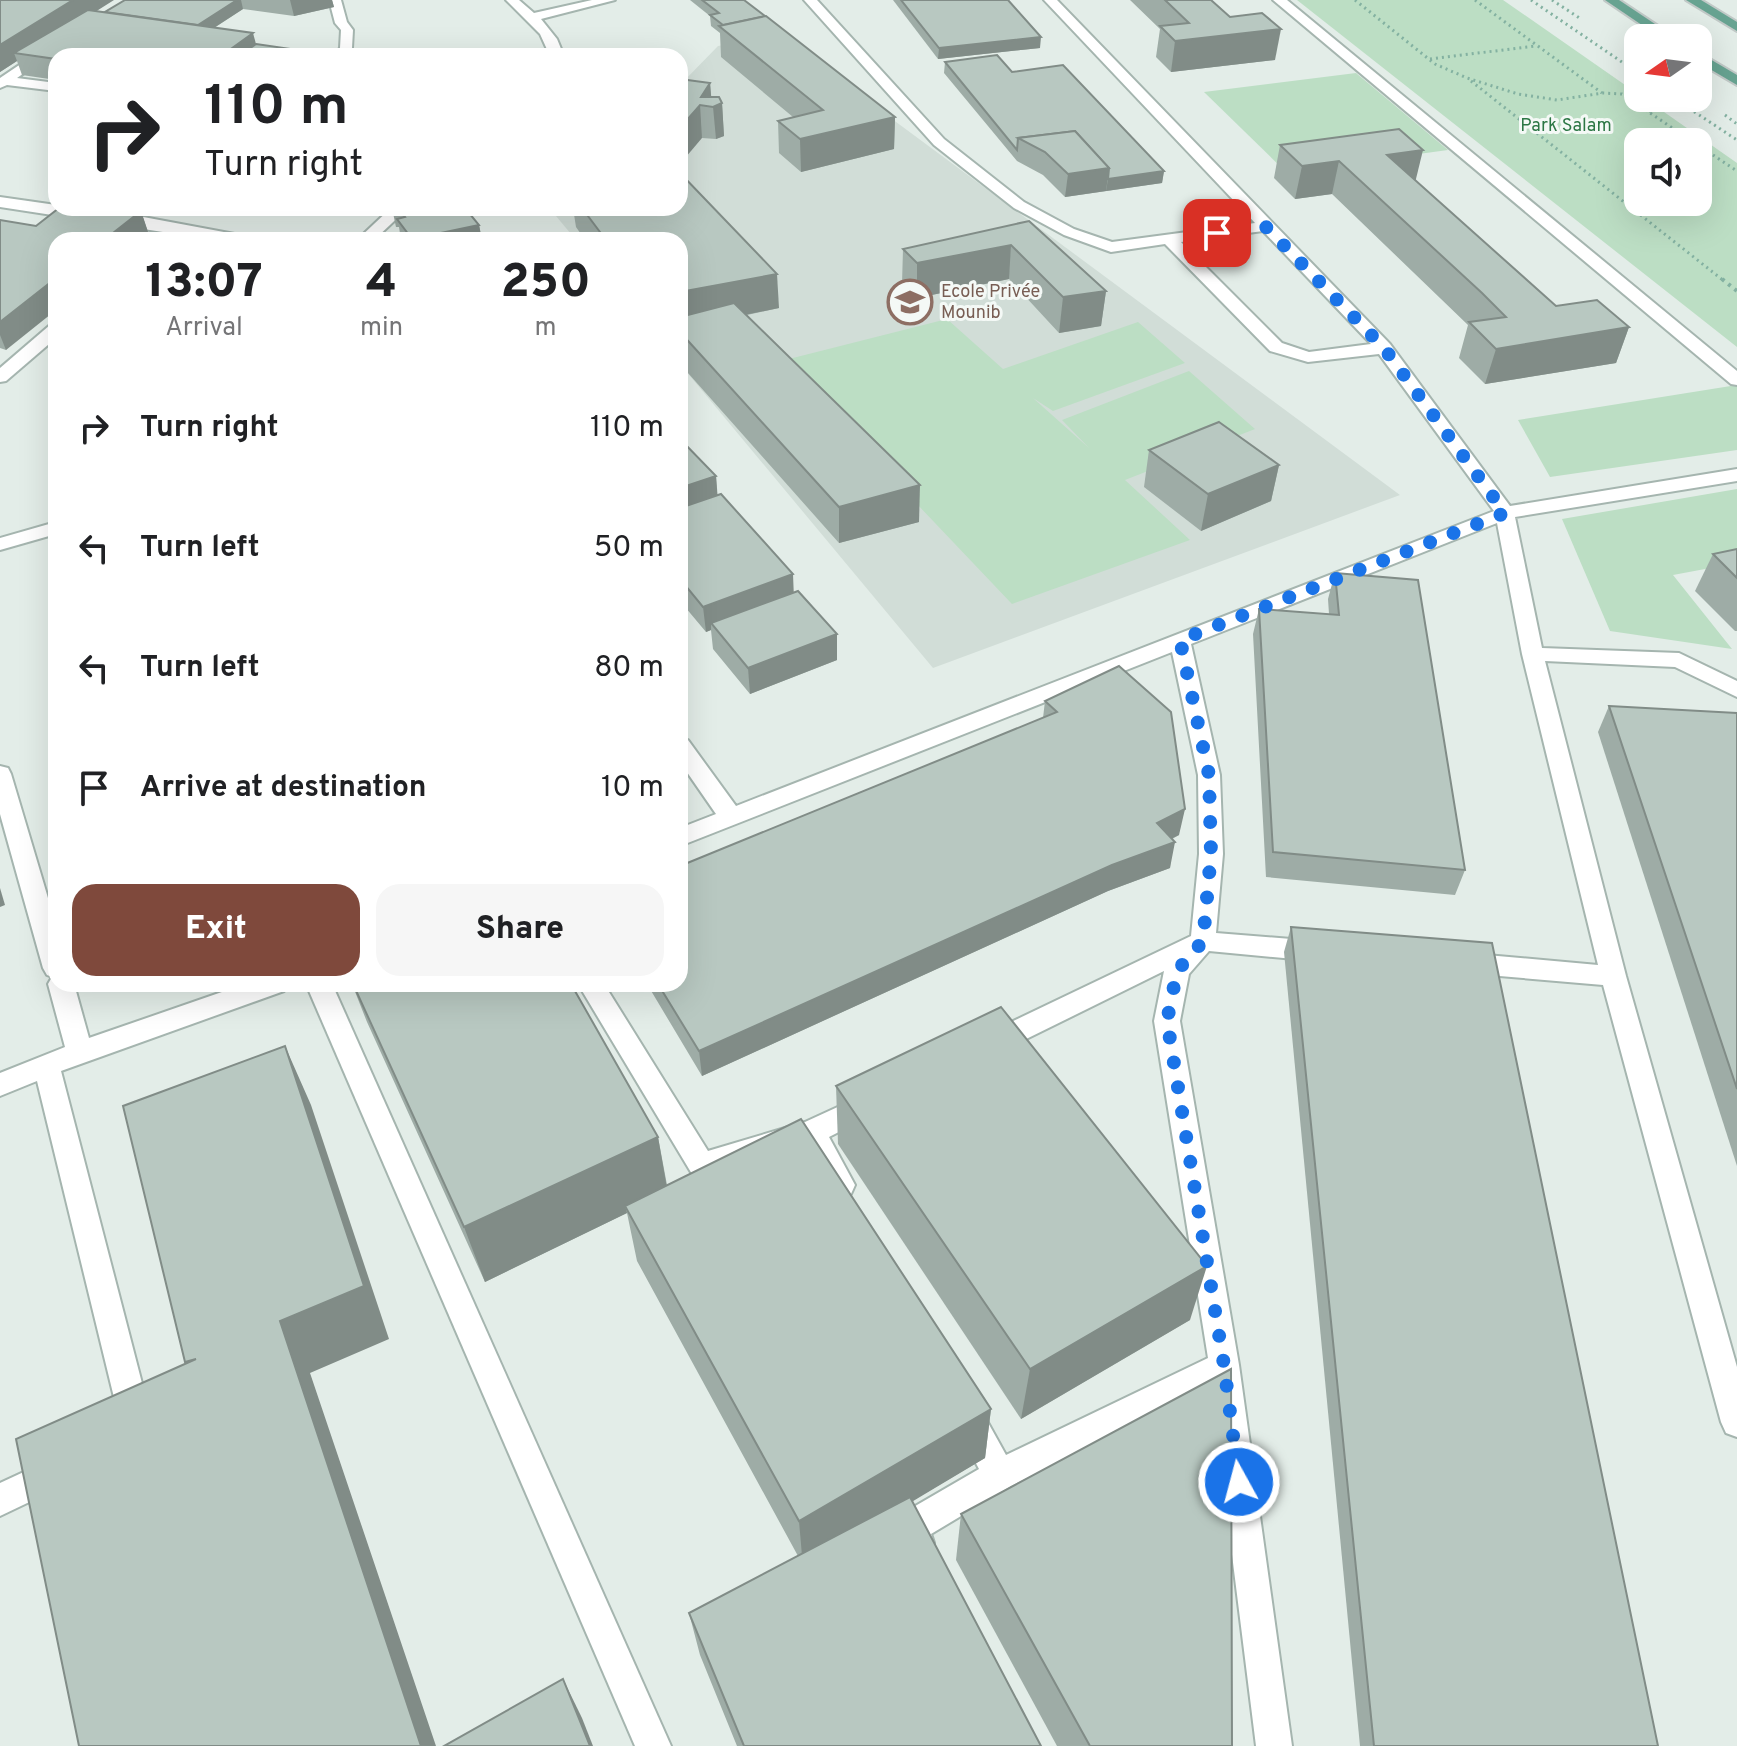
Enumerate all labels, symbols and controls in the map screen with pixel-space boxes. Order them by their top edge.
north arrow [1624,24,1712,112]
map controls [1624,24,1712,216]
text: 110 m [204,74,349,144]
icon: right [72,80,176,184]
park label: Park Salam [1520,115,1612,138]
button: sound [1624,128,1712,216]
text: Turn right [204,143,363,189]
pin [1183,199,1251,267]
icon: arrive [1195,211,1239,255]
text: 13:07 [145,254,263,314]
text: 4 [366,254,397,314]
text: 250 [500,254,591,314]
school or university icon: Ecole Privée Mounib [886,278,934,326]
place label: Ecole Privée Mounib [941,281,1040,325]
text: Arrival [165,312,243,345]
text: min [360,312,403,345]
text: m [535,312,557,345]
icon: right [72,406,116,450]
text: Turn right [140,410,278,447]
text: 110 m [590,410,664,447]
icon: left [72,526,116,570]
text: Turn left [140,530,260,567]
text: 50 m [594,530,664,567]
icon: left [72,646,116,690]
text: Turn left [140,650,260,687]
text: 80 m [594,650,664,687]
icon: arrive [72,766,116,810]
text: Arrive at destination [140,770,426,807]
text: 10 m [601,770,664,807]
button: Exit [72,884,360,976]
button: Share [376,884,664,976]
position arrow [1197,1440,1281,1524]

